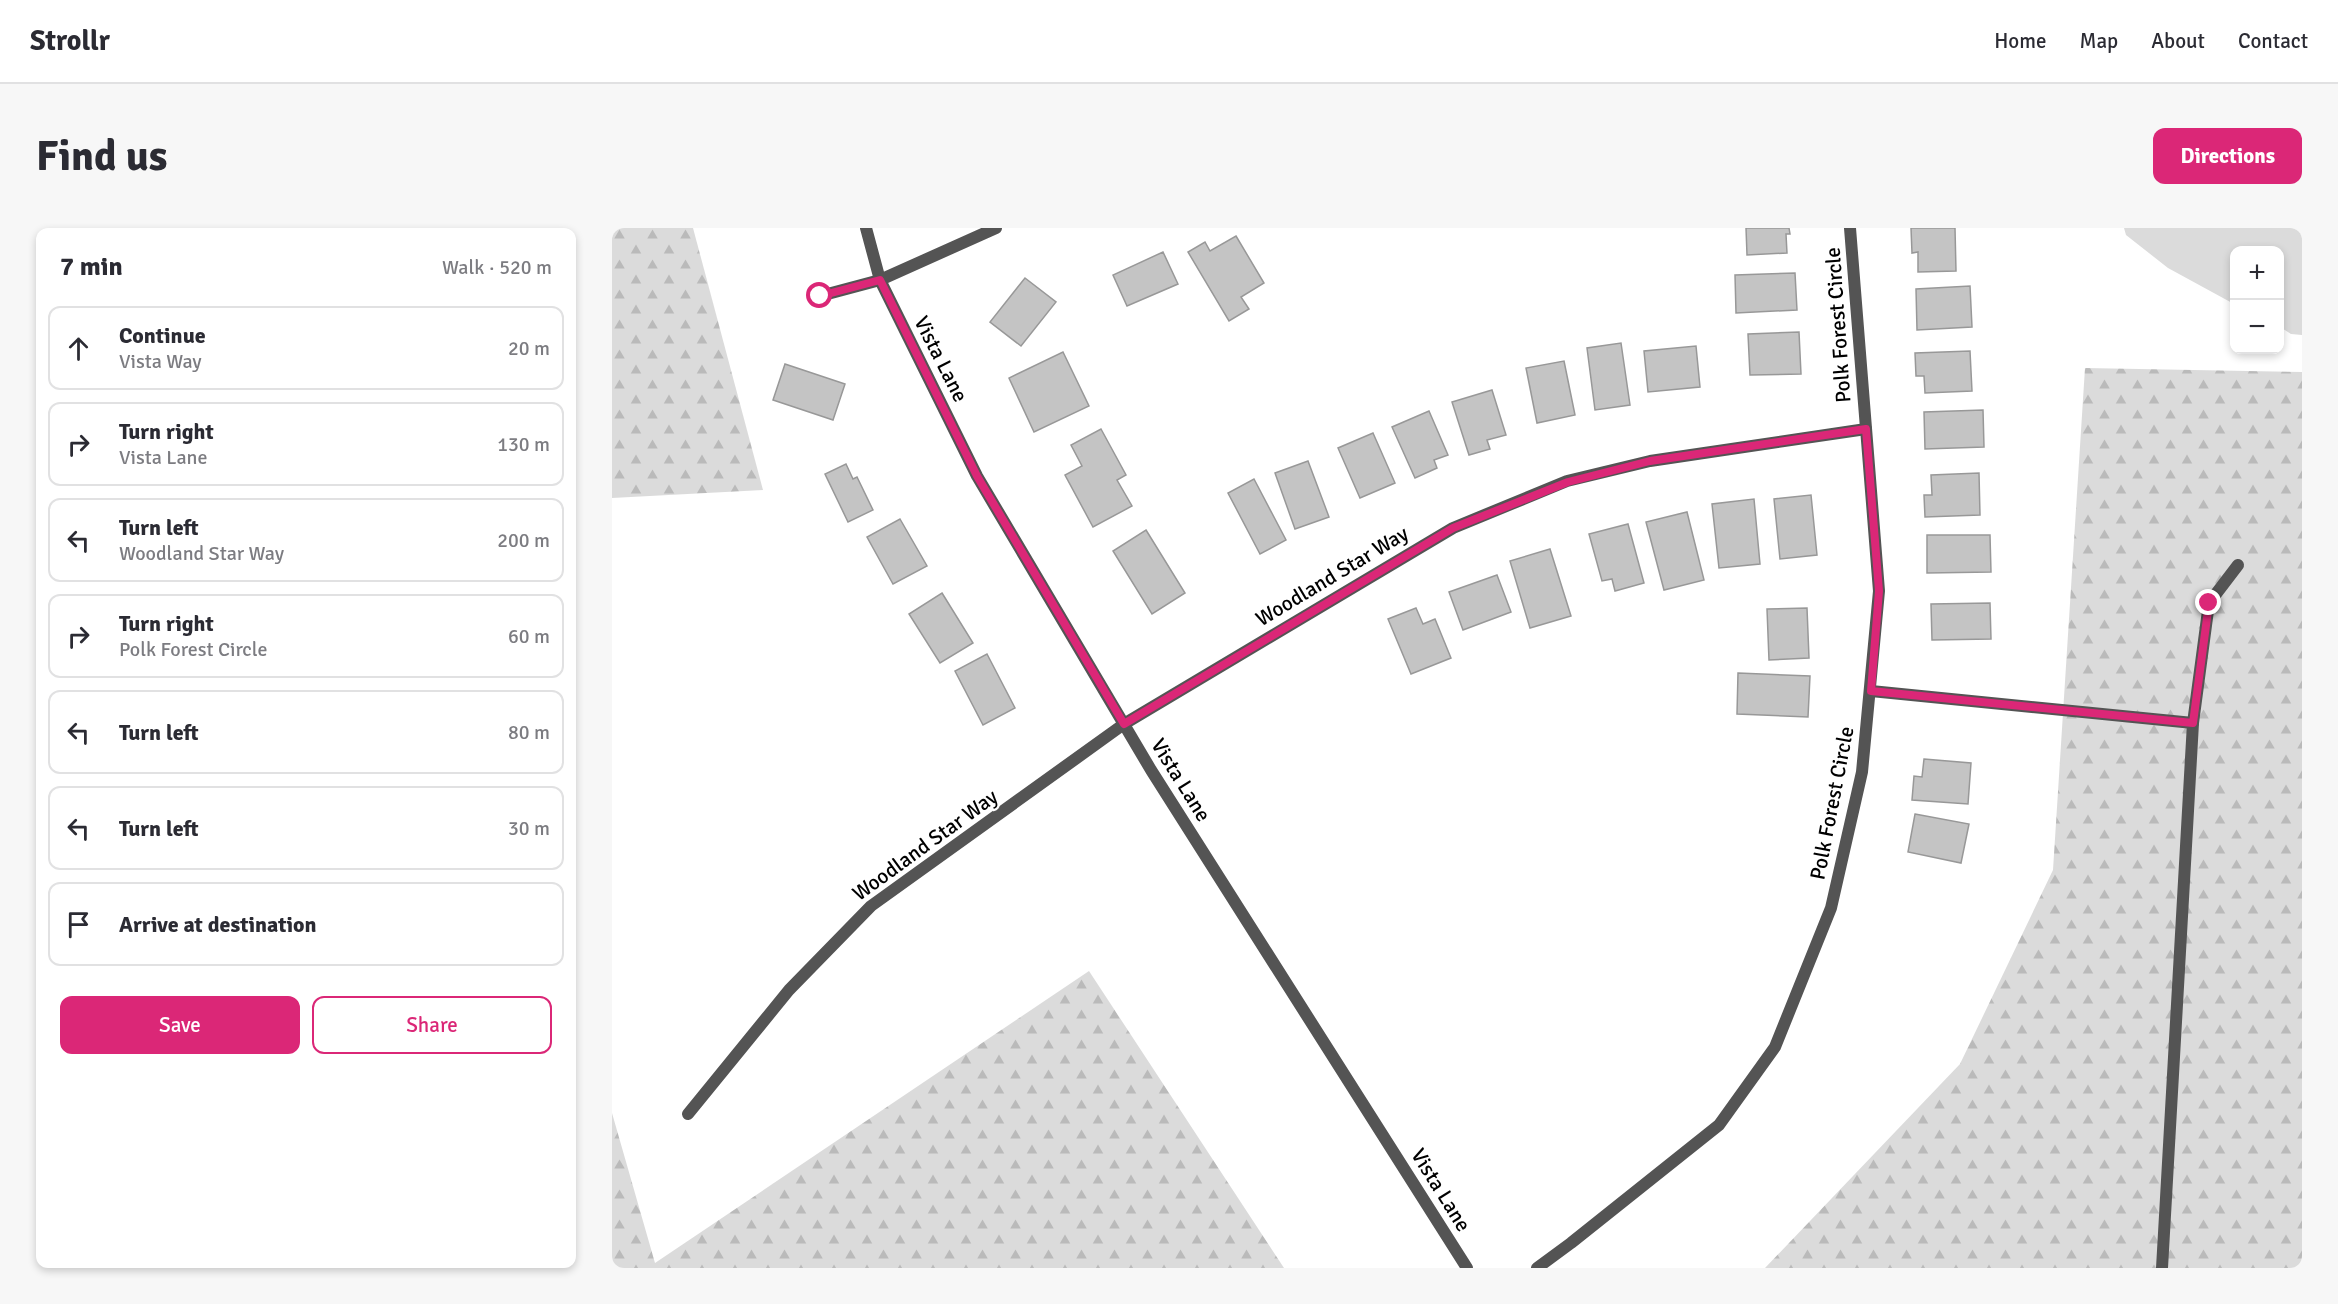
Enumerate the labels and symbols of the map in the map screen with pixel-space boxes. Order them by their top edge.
street label: Polk Forest Circle [1820,246,1856,404]
route start [806,282,832,308]
street label: Vista Lane [908,312,974,406]
street label: Woodland Star Way [1251,520,1413,632]
route end [2195,589,2221,615]
street label: Polk Forest Circle [1804,724,1860,882]
street label: Vista Lane [1145,734,1217,826]
street label: Woodland Star Way [847,783,1003,906]
street label: Vista Lane [1405,1144,1477,1236]

